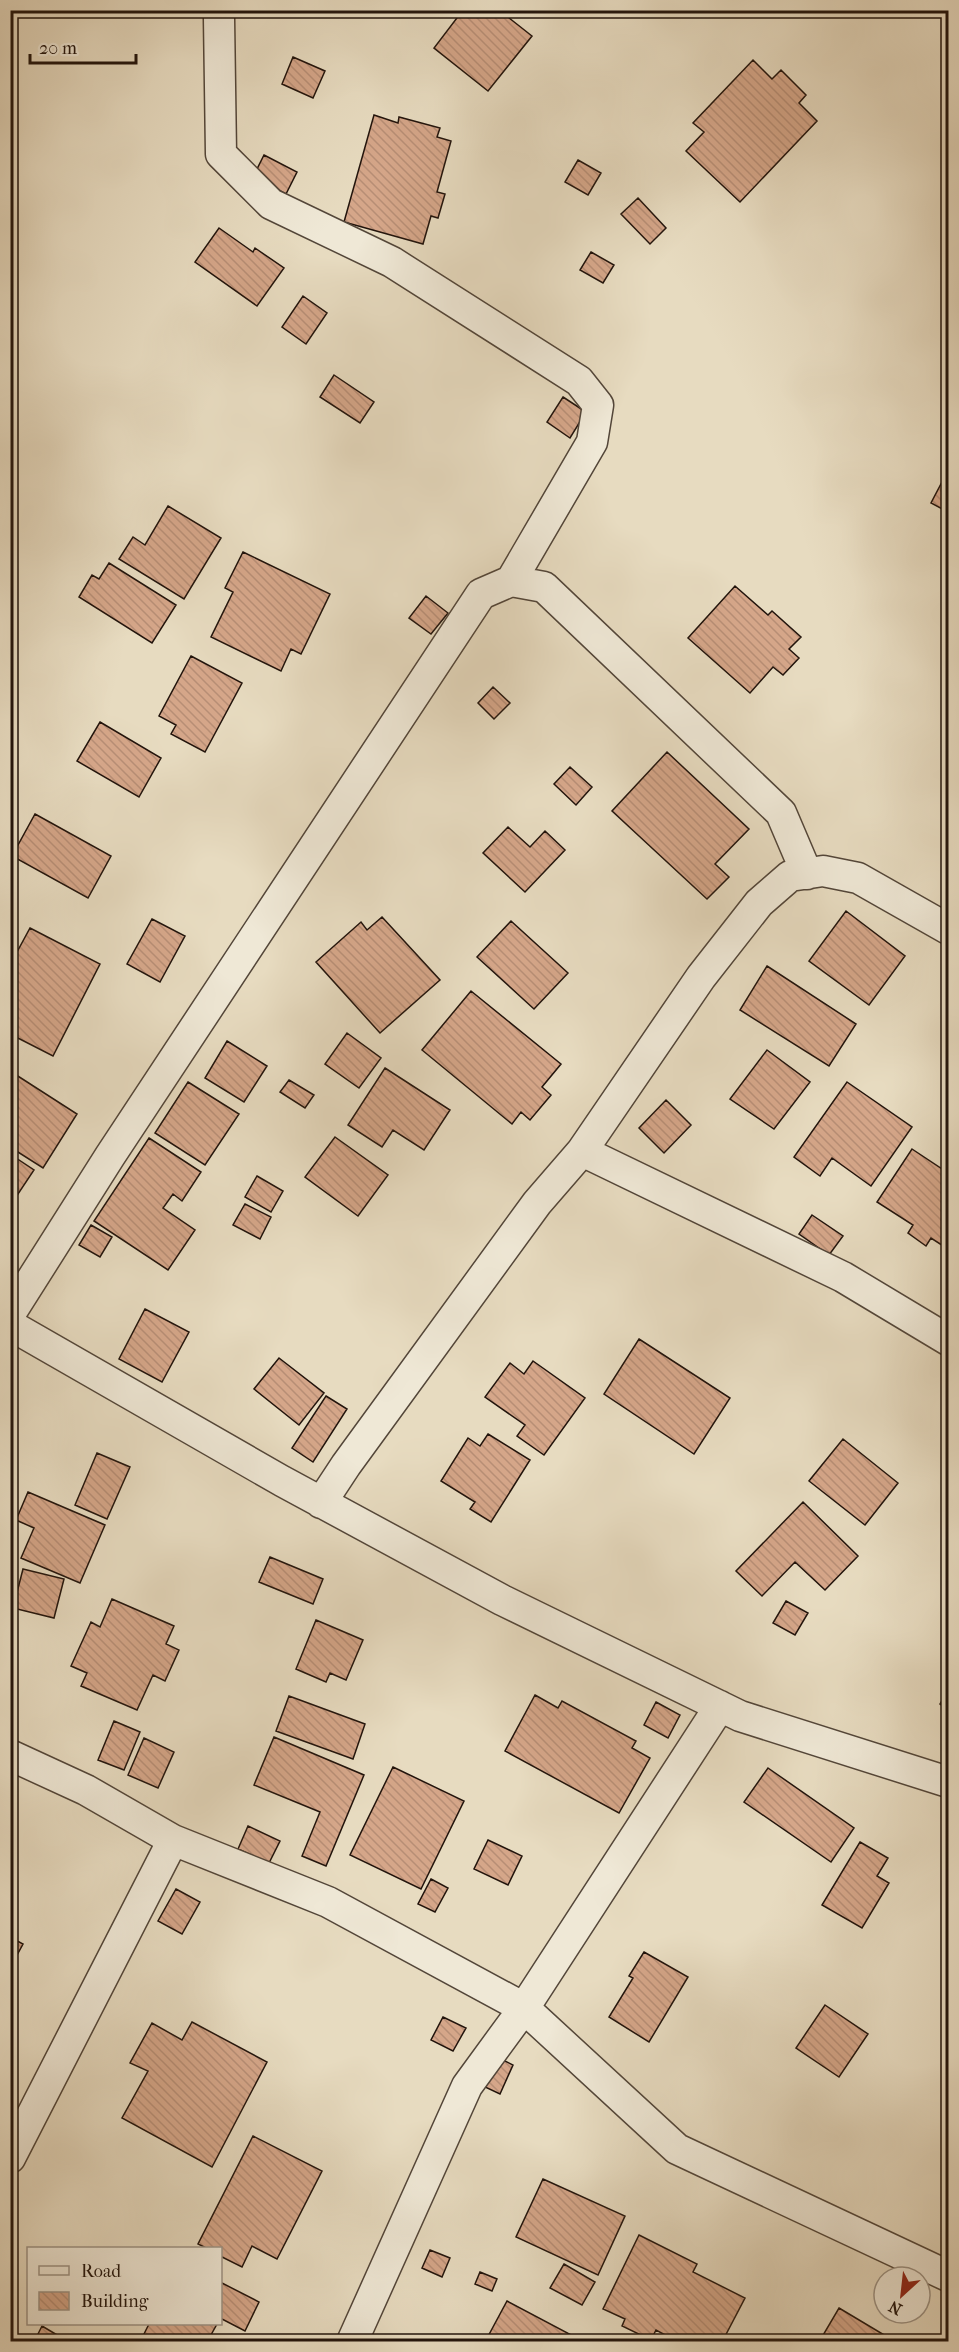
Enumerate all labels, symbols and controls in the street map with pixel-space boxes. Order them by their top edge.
scale bar [30,27,136,65]
text: 20 m [39,38,77,59]
legend [27,2247,222,2325]
text: Road [81,2261,121,2282]
north arrow [872,2265,932,2325]
text: Building [81,2291,149,2312]
text: N [885,2296,905,2319]

